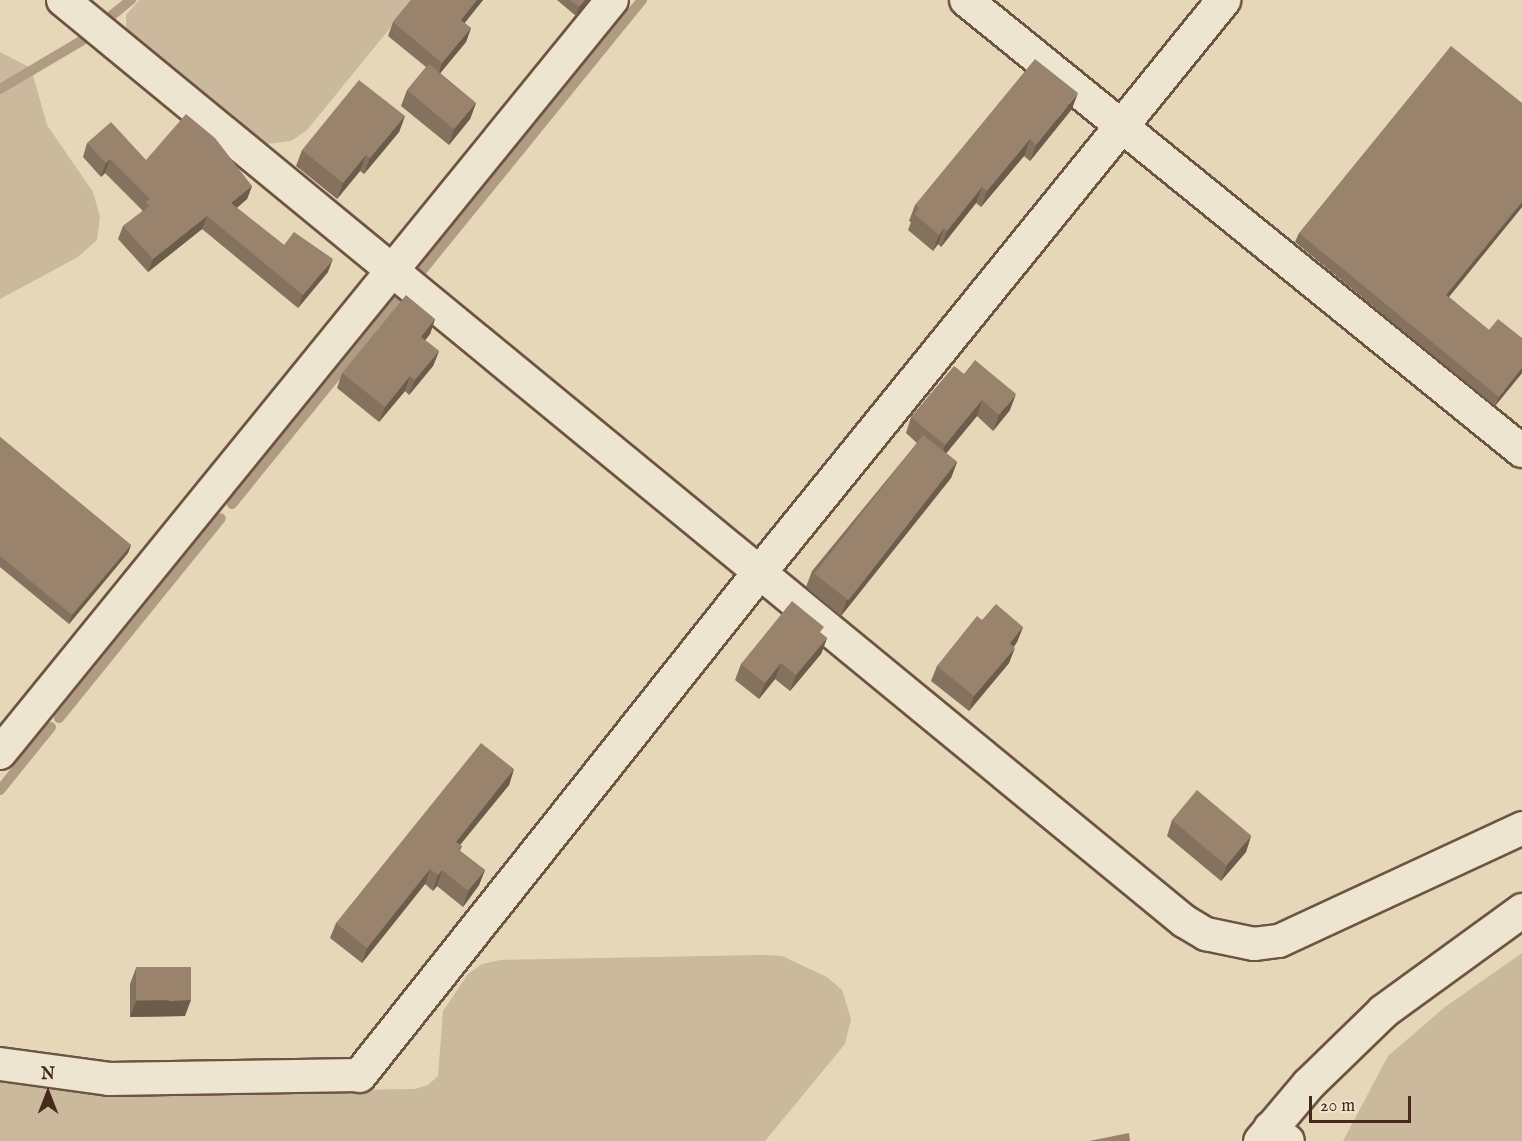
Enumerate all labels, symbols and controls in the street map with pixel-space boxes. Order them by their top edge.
north arrow [18,1063,78,1123]
text: N [41,1065,55,1085]
scale bar [1312,1084,1414,1122]
text: 20 m [1320,1095,1355,1118]

